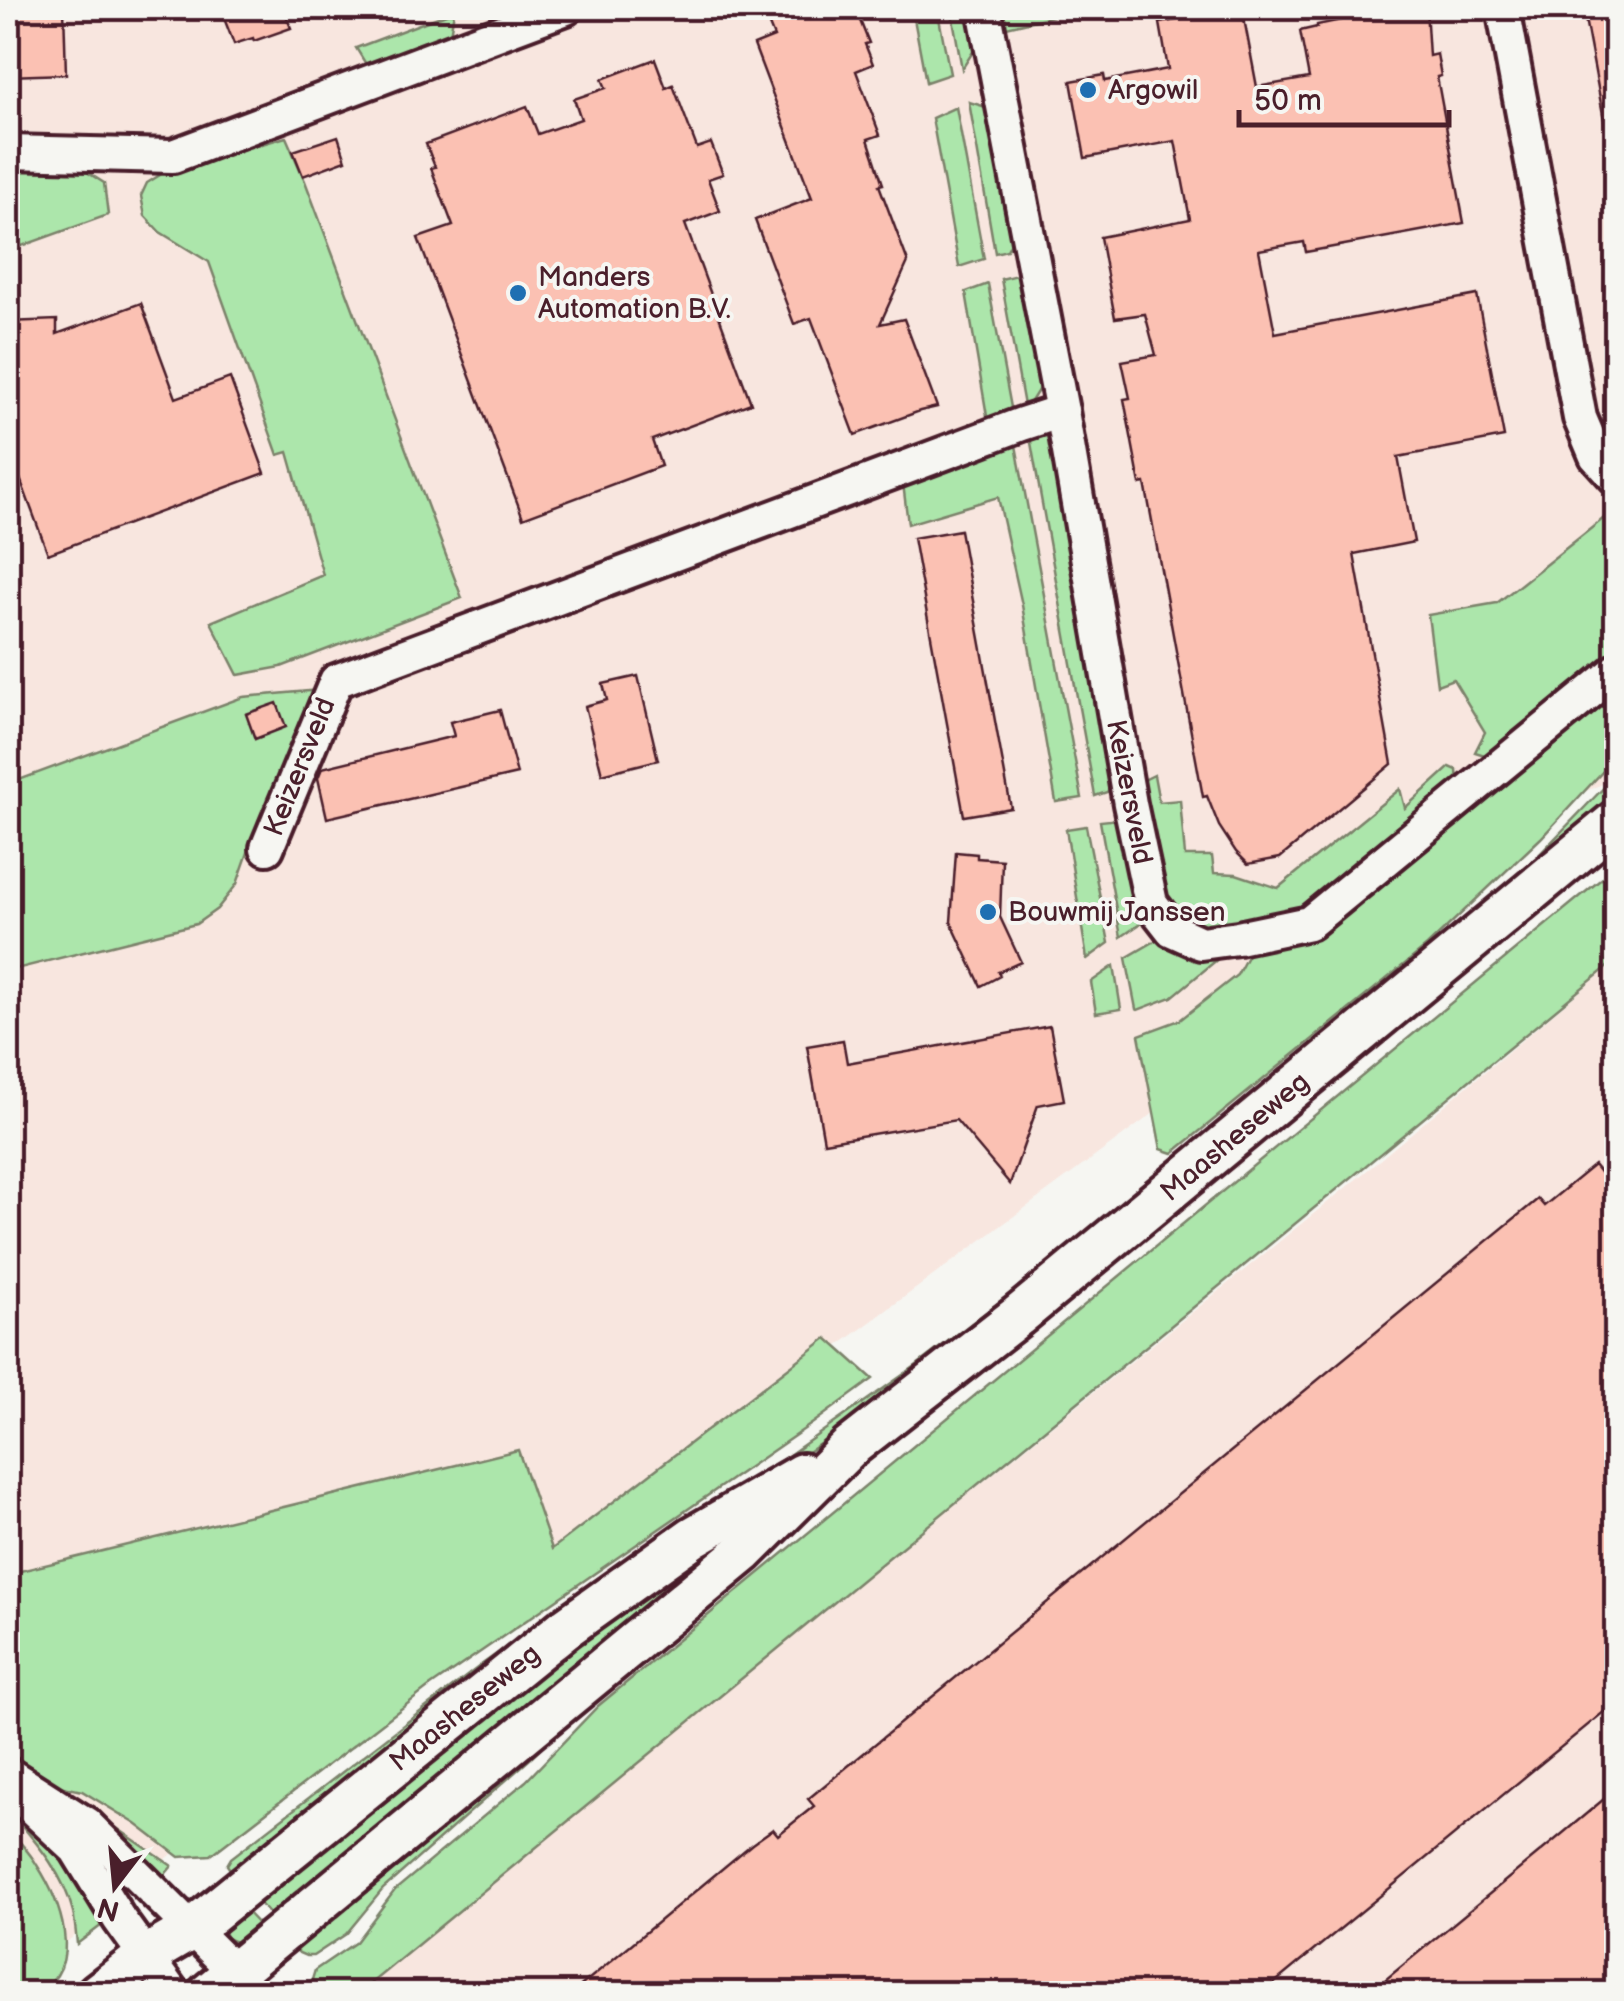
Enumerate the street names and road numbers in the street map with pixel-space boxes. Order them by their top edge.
street label: Keizersveld [257,693,343,841]
street label: Keizersveld [1099,717,1159,867]
street label: Maasheseweg [1154,1065,1316,1209]
street label: Maasheseweg [383,1637,547,1779]

